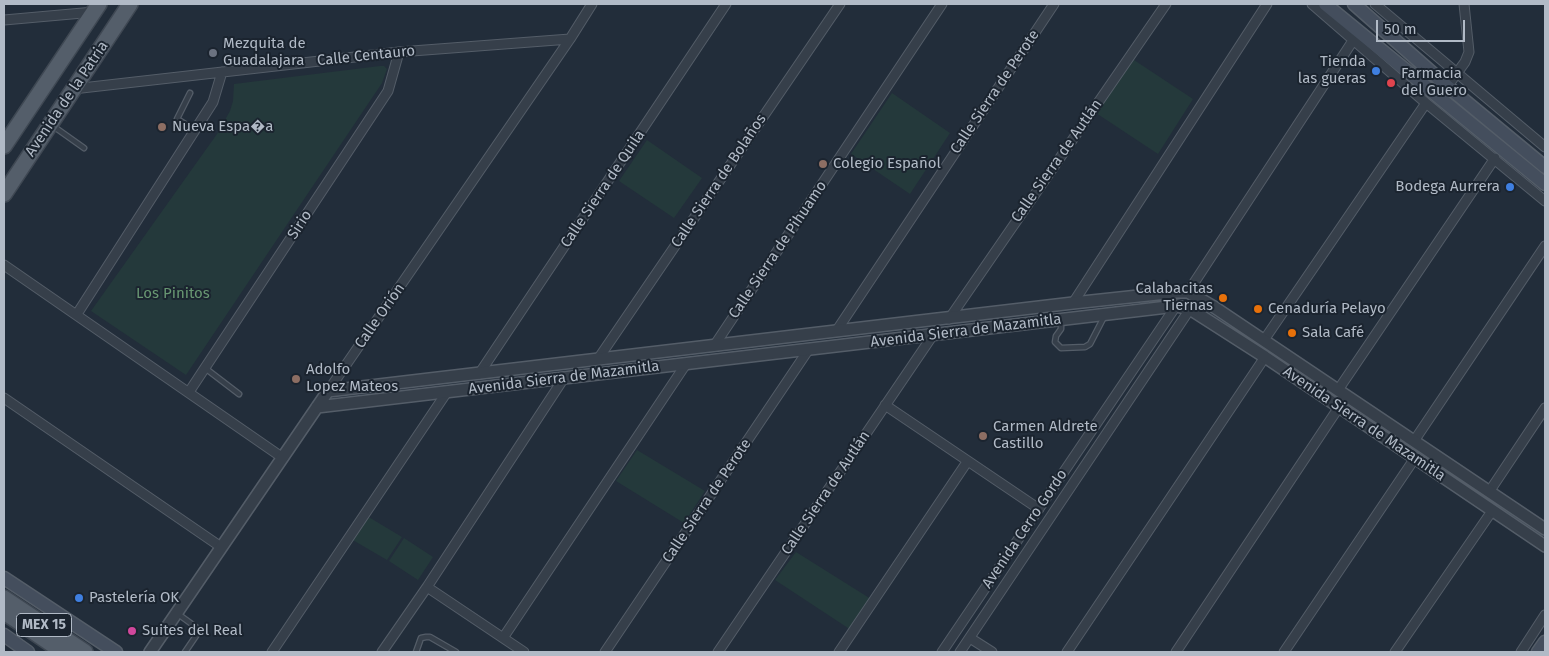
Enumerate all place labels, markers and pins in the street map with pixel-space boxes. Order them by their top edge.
place label: Mezquita de Guadalajara [223,35,306,70]
marker: Mezquita de Guadalajara [207,47,219,59]
place label: Tienda las gueras [1298,53,1366,88]
marker: Tienda las gueras [1370,65,1382,77]
place label: Farmacia del Guero [1401,65,1467,100]
marker: Farmacia del Guero [1385,77,1397,89]
place label: Nueva Espa�a [172,118,273,136]
marker: Nueva Espa�a [156,121,168,133]
place label: Colegio Español [833,155,941,173]
marker: Colegio Español [817,158,829,170]
place label: Bodega Aurrera [1395,178,1500,196]
marker: Bodega Aurrera [1504,181,1516,193]
place label: Calabacitas Tiernas [1136,280,1213,315]
marker: Calabacitas Tiernas [1217,292,1229,304]
place label: Cenaduría Pelayo [1268,300,1386,318]
marker: Cenaduría Pelayo [1252,303,1264,315]
place label: Sala Café [1302,324,1364,342]
marker: Sala Café [1286,327,1298,339]
place label: Adolfo Lopez Mateos [306,361,398,396]
marker: Adolfo Lopez Mateos [290,373,302,385]
place label: Carmen Aldrete Castillo [993,418,1098,453]
marker: Carmen Aldrete Castillo [977,430,989,442]
place label: Pastelería OK [89,589,179,607]
marker: Pastelería OK [73,592,85,604]
place label: Suites del Real [142,622,242,640]
marker: Suites del Real [126,625,138,637]

